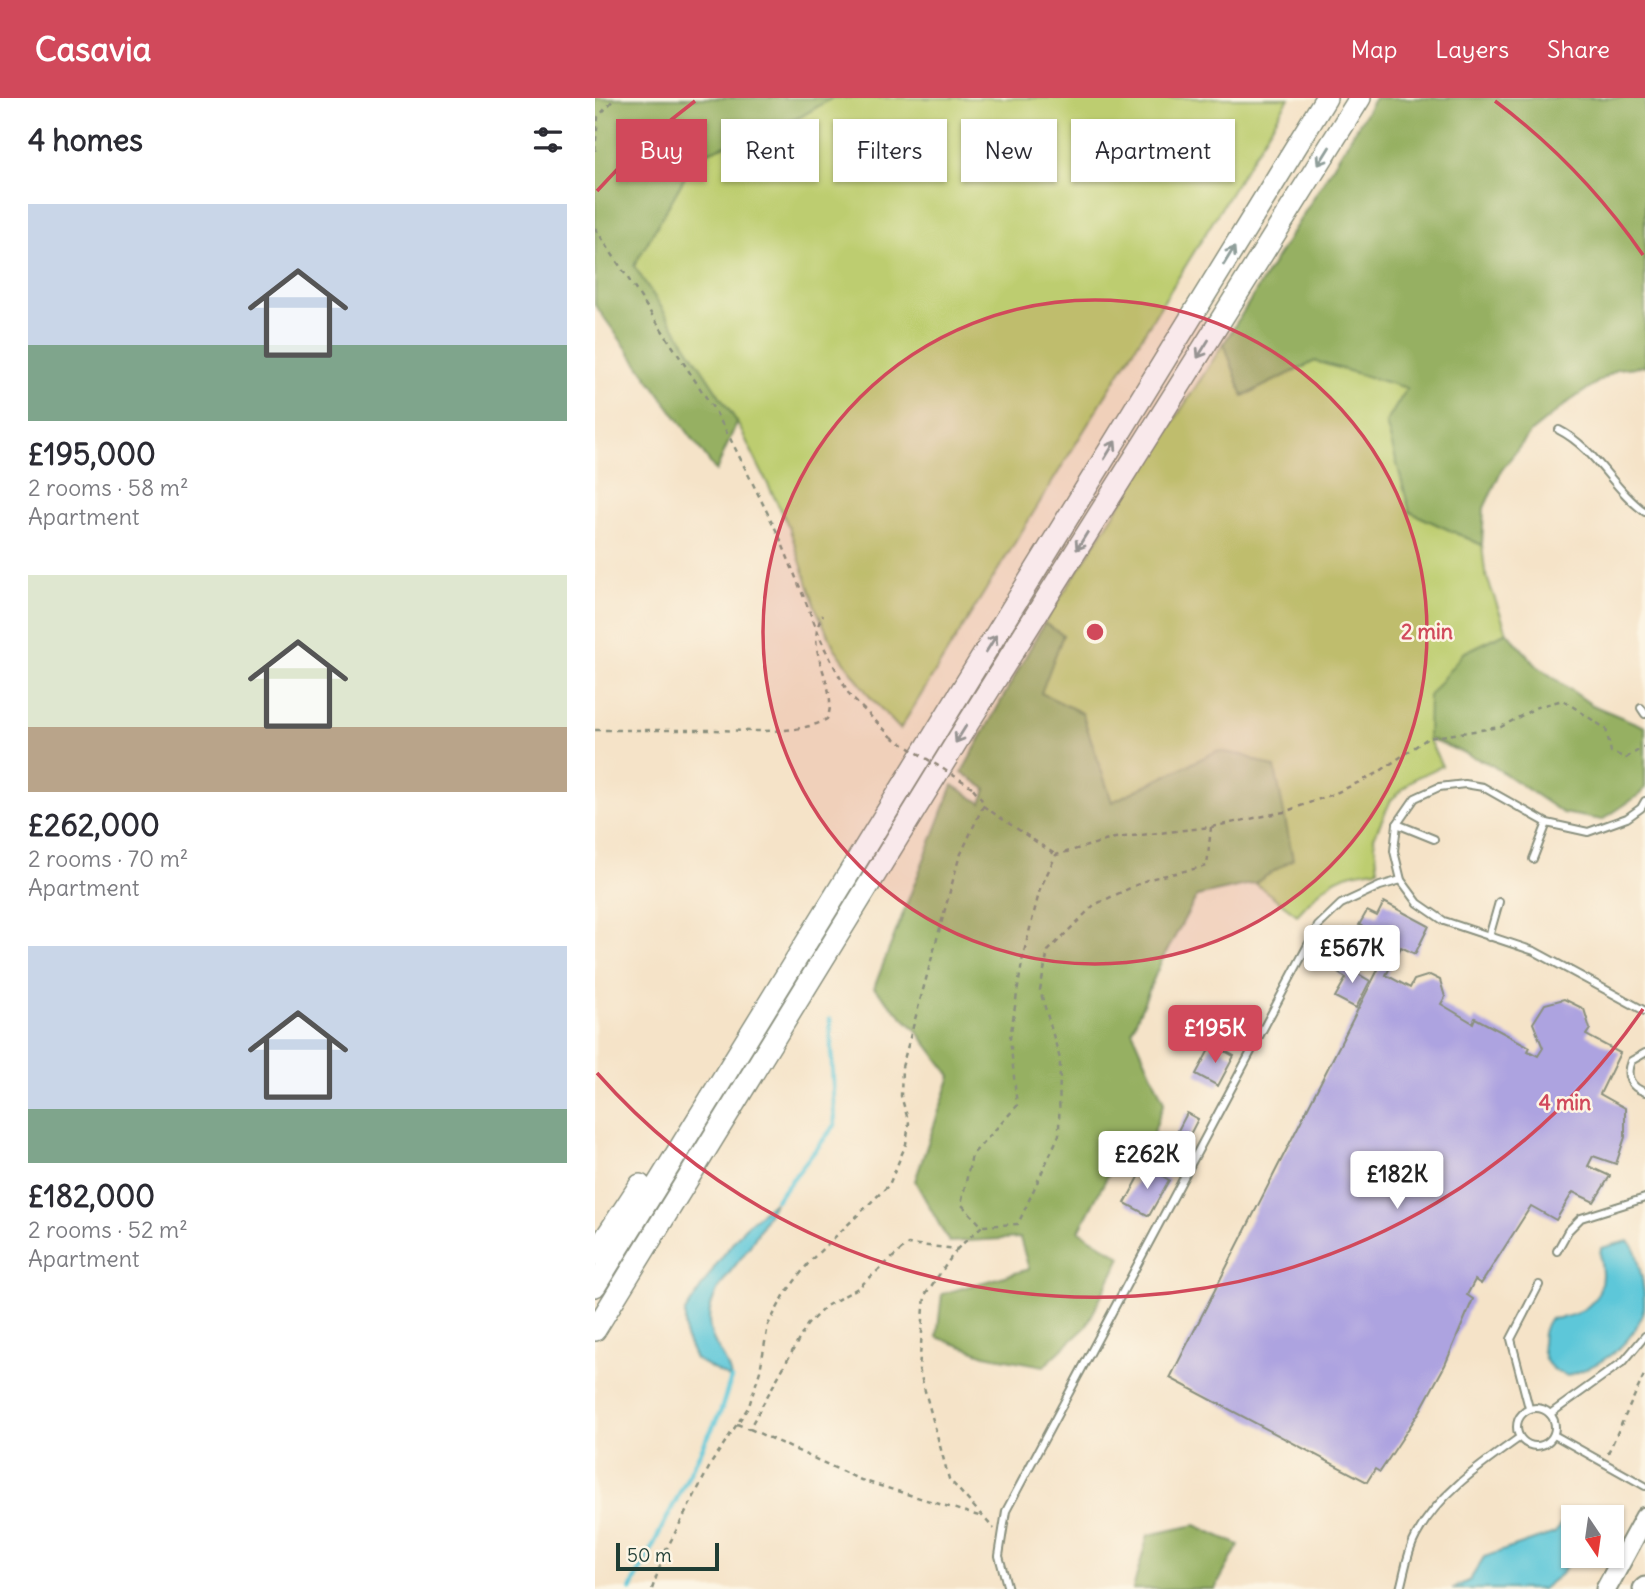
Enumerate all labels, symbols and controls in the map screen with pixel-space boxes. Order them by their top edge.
text: Casavia [35,28,151,70]
text: Map [1351,34,1397,64]
text: Layers [1435,34,1509,64]
text: Share [1547,34,1610,64]
chip: Buy [616,119,707,182]
chip: Rent [721,119,819,182]
chip: Filters [833,119,947,182]
chip: New [961,119,1057,182]
chip: Apartment [1071,119,1235,182]
text: 4 homes [28,121,143,159]
icon: filters [529,121,567,159]
one-way arrow [1316,145,1330,165]
one-way arrow [1223,247,1237,267]
icon: home [235,250,361,376]
one-way arrow [1196,338,1210,358]
text: £195,000 [28,435,156,473]
one-way arrow [1104,440,1118,460]
text: 2 rooms · 58 m² [28,473,189,502]
text: Apartment [28,502,140,531]
one-way arrow [1075,531,1089,551]
text: 2 min [1401,618,1453,645]
centre of rings [1083,620,1107,644]
icon: home [235,621,361,747]
one-way arrow [985,634,999,654]
one-way arrow [954,724,969,743]
text: £262,000 [28,806,160,844]
text: 2 rooms · 70 m² [28,844,188,873]
text: Apartment [28,873,140,902]
pin: £567K [1303,926,1401,985]
text: £567K [1320,933,1384,962]
icon: home [235,992,361,1118]
pin: £195K [1166,1006,1264,1065]
text: £195K [1184,1013,1246,1042]
text: 4 min [1539,1089,1591,1116]
pin: £262K [1098,1132,1196,1191]
text: £262K [1114,1139,1180,1168]
pin: £182K [1348,1152,1446,1211]
text: £182K [1366,1159,1428,1188]
text: £182,000 [28,1177,155,1215]
text: 2 rooms · 52 m² [28,1215,188,1244]
text: Apartment [28,1244,140,1273]
north arrow [1561,1505,1624,1568]
map controls [1561,1505,1624,1568]
scale bar [616,1540,719,1572]
text: 50 m [627,1543,672,1567]

